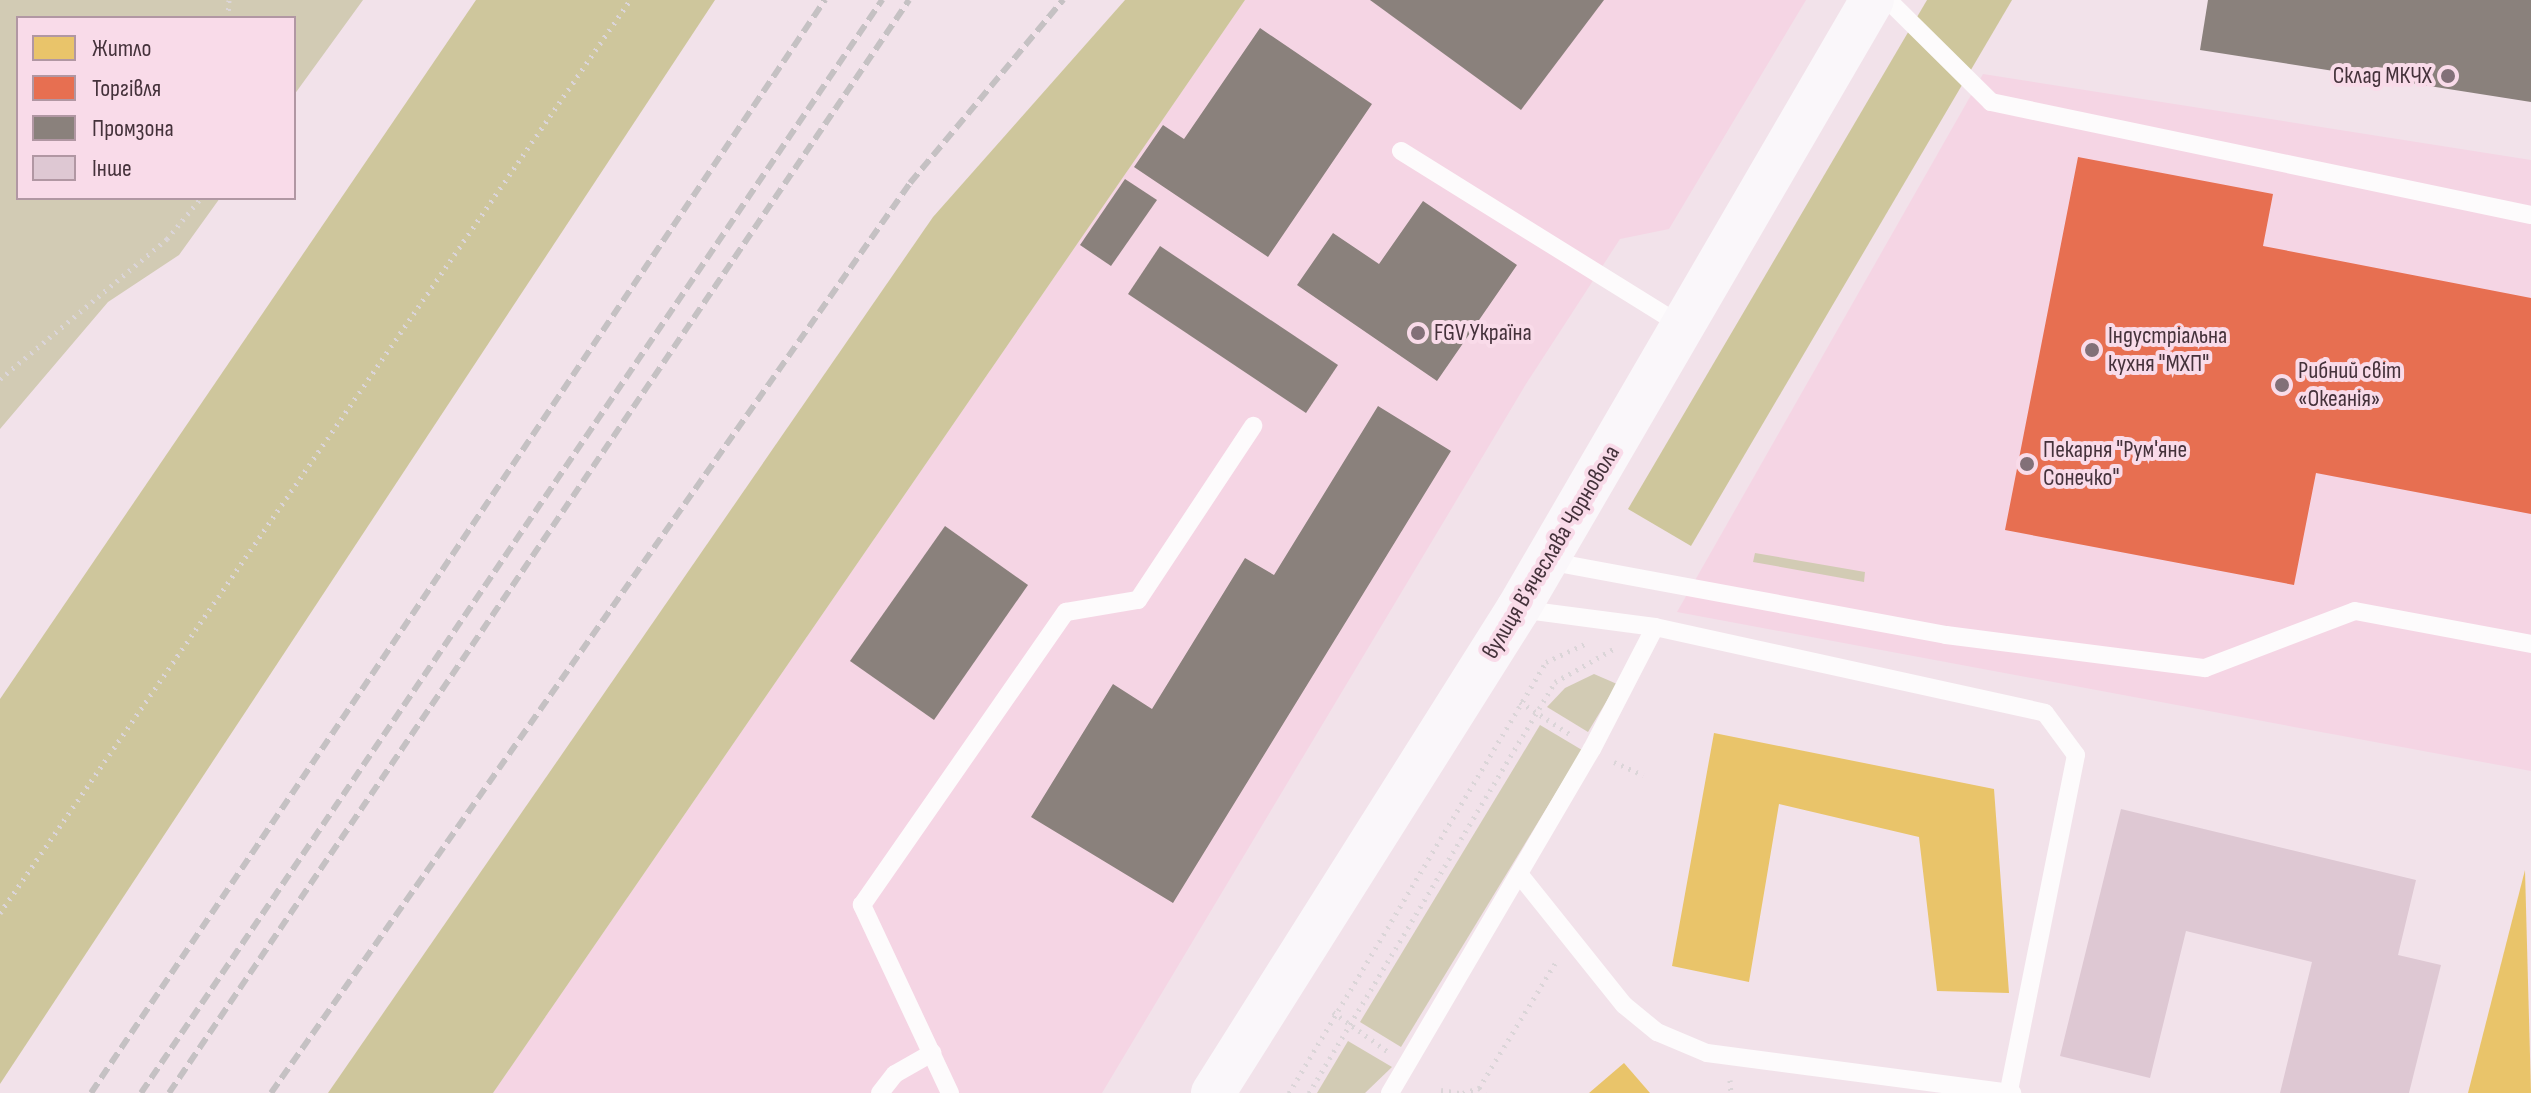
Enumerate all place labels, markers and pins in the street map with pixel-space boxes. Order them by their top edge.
place label: Склад МКЧХ [2333,62,2432,90]
marker: Склад МКЧХ [2439,67,2457,85]
place label: FGV Україна [1434,319,1532,347]
place label: Індустріальна кухня "МХП" [2108,322,2227,378]
marker: FGV Україна [1409,324,1427,342]
marker: Індустріальна кухня "МХП" [2083,341,2101,359]
place label: Рибний світ «Океанія» [2298,357,2402,413]
marker: Рибний світ «Океанія» [2273,376,2291,394]
place label: Пекарня "Рум'яне Сонечко" [2043,436,2187,492]
marker: Пекарня "Рум'яне Сонечко" [2018,455,2036,473]

